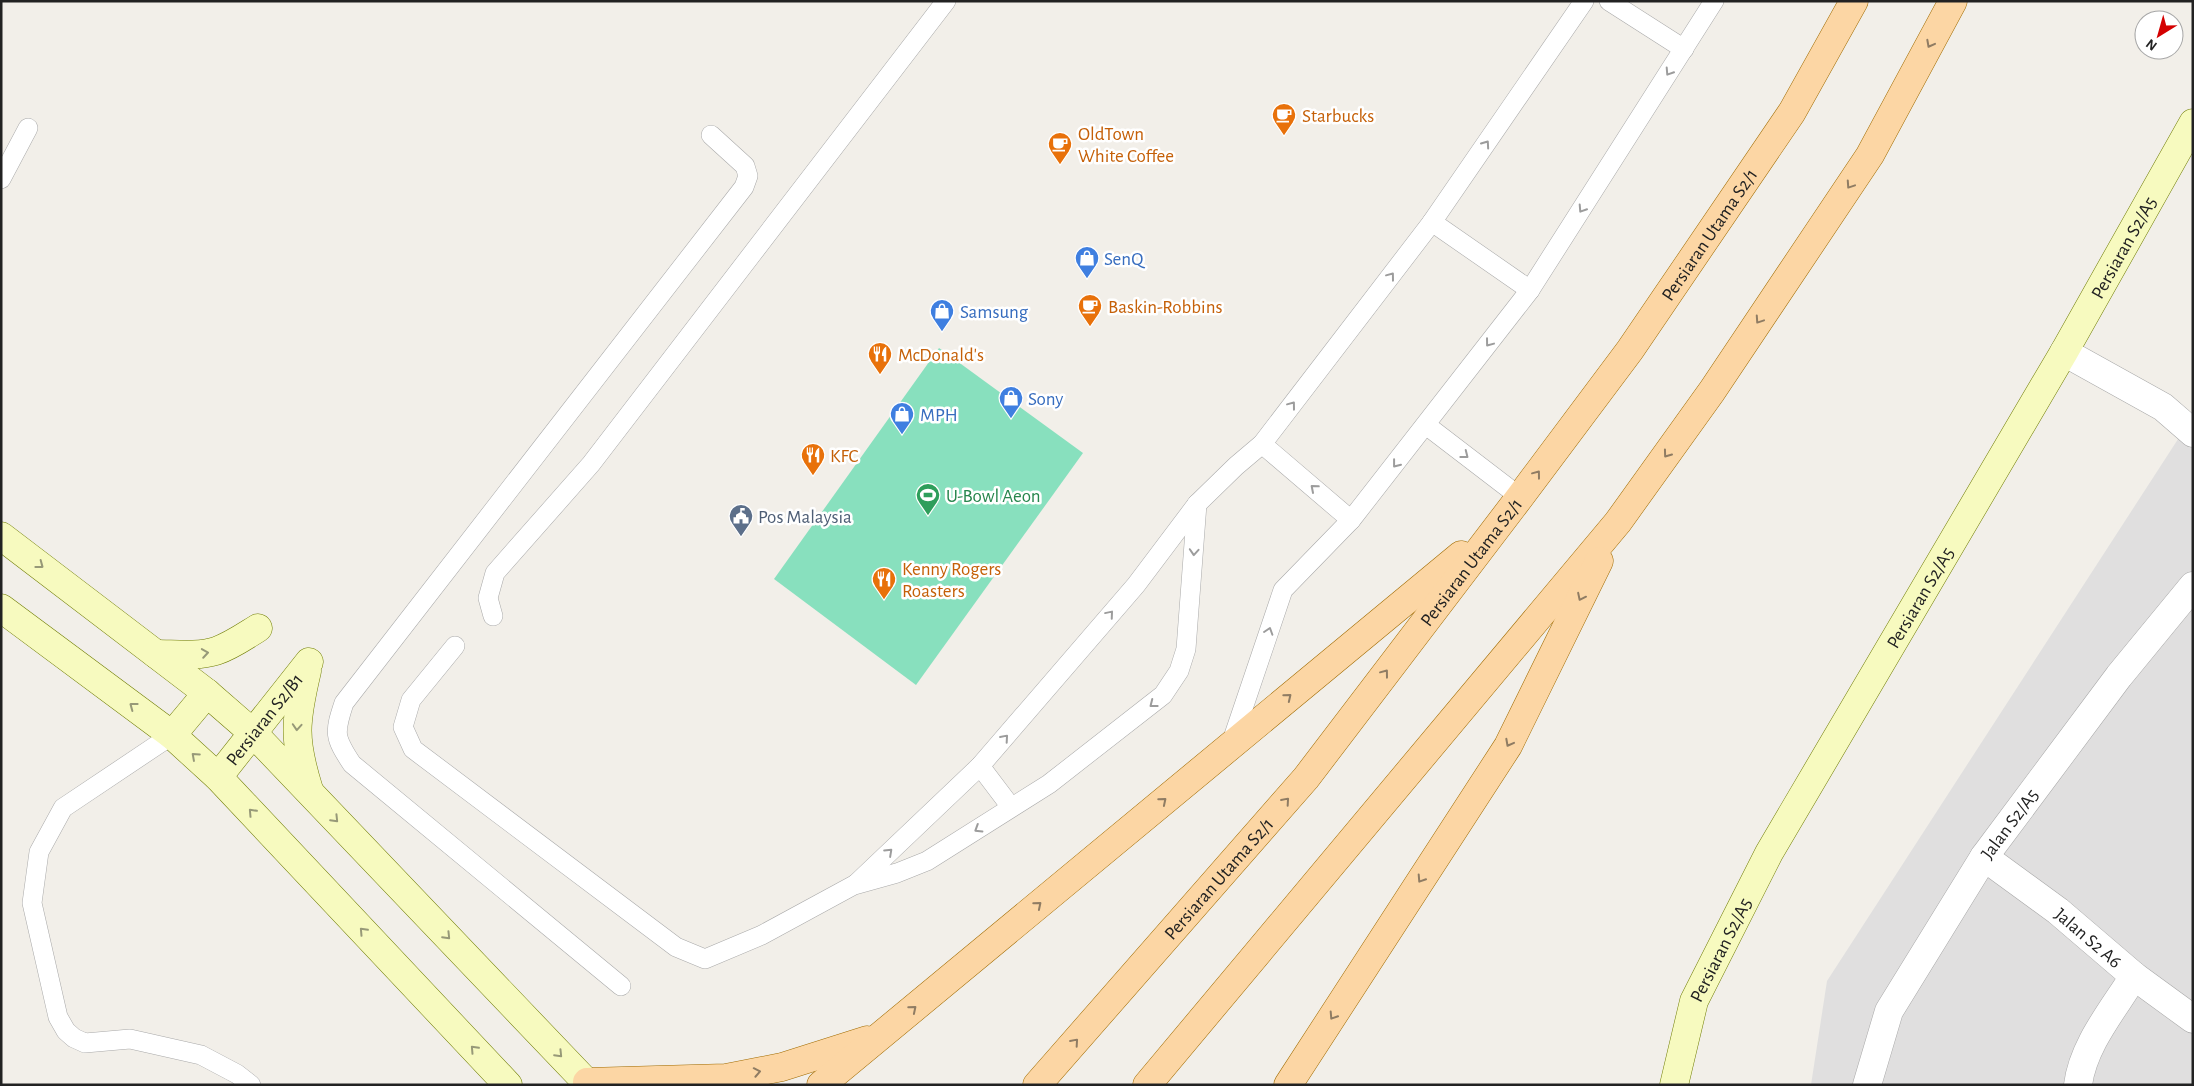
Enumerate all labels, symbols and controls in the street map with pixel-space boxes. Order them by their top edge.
north arrow [2134,10,2184,60]
text: N [2144,36,2160,53]
one-way arrow [1926,39,1936,48]
one-way arrow [1666,67,1676,76]
cafe icon: Starbucks [1271,102,1297,136]
place label: Starbucks [1302,107,1374,126]
place label: OldTown White Coffee [1078,125,1174,166]
cafe icon: OldTown White Coffee [1047,131,1073,165]
one-way arrow [1480,140,1489,150]
street label: Persiaran Utama S2/1 [1659,166,1761,305]
one-way arrow [1847,180,1856,189]
street label: Persiaran S2/A5 [2088,194,2161,302]
one-way arrow [1578,204,1588,213]
shop icon: SenQ [1074,245,1100,279]
place label: SenQ [1104,250,1145,269]
one-way arrow [1385,273,1393,282]
cafe icon: Baskin-Robbins [1077,293,1103,327]
shop icon: Samsung [929,298,955,332]
place label: Baskin-Robbins [1108,298,1223,317]
place label: Samsung [960,303,1029,322]
one-way arrow [1756,314,1765,324]
one-way arrow [1487,337,1495,346]
restaurant icon: McDonald's [867,341,893,375]
place label: McDonald's [898,346,984,365]
shop icon: Sony [998,385,1024,419]
place label: Sony [1028,390,1063,409]
shop icon: MPH [889,401,915,435]
one-way arrow [1286,401,1295,411]
place label: MPH [920,406,958,425]
restaurant icon: KFC [800,442,826,476]
place label: KFC [830,447,859,466]
one-way arrow [1664,448,1673,458]
one-way arrow [1459,450,1468,459]
one-way arrow [1392,458,1401,467]
one-way arrow [1532,471,1540,480]
sports icon: U-Bowl Aeon [915,482,941,516]
one-way arrow [1311,485,1320,494]
place label: U-Bowl Aeon [946,487,1041,506]
street label: Persiaran Utama S2/1 [1417,495,1526,630]
public building icon: Pos Malaysia [728,503,754,537]
place label: Pos Malaysia [758,508,852,527]
street label: Persiaran S2/A5 [1884,544,1958,652]
one-way arrow [1188,549,1199,557]
one-way arrow [34,560,43,568]
place label: Kenny Rogers Roasters [902,560,1001,601]
restaurant icon: Kenny Rogers Roasters [871,566,897,600]
one-way arrow [1577,592,1587,601]
one-way arrow [1105,611,1114,620]
one-way arrow [1263,627,1273,636]
one-way arrow [200,649,209,659]
street label: Persiaran S2/B1 [223,670,307,770]
one-way arrow [1380,670,1388,679]
one-way arrow [1282,695,1291,703]
one-way arrow [1150,698,1159,706]
one-way arrow [129,703,139,712]
one-way arrow [292,723,303,731]
one-way arrow [999,734,1008,743]
one-way arrow [1506,738,1516,747]
one-way arrow [192,753,201,762]
street label: Jalan S2/A5 [1978,786,2043,863]
one-way arrow [1157,798,1166,807]
one-way arrow [1280,798,1288,807]
one-way arrow [249,809,258,818]
one-way arrow [329,813,338,822]
street label: Persiaran Utama S2/1 [1161,815,1278,944]
one-way arrow [974,822,983,832]
one-way arrow [884,849,893,858]
one-way arrow [1418,874,1428,883]
street label: Persiaran S2/A5 [1687,895,1756,1005]
one-way arrow [1032,901,1041,910]
street label: Jalan S2 A6 [2051,905,2125,972]
one-way arrow [360,927,369,936]
one-way arrow [441,931,450,940]
one-way arrow [907,1005,916,1014]
one-way arrow [1329,1010,1339,1019]
one-way arrow [1069,1038,1078,1047]
one-way arrow [471,1046,480,1055]
one-way arrow [553,1048,562,1057]
one-way arrow [753,1068,762,1078]

